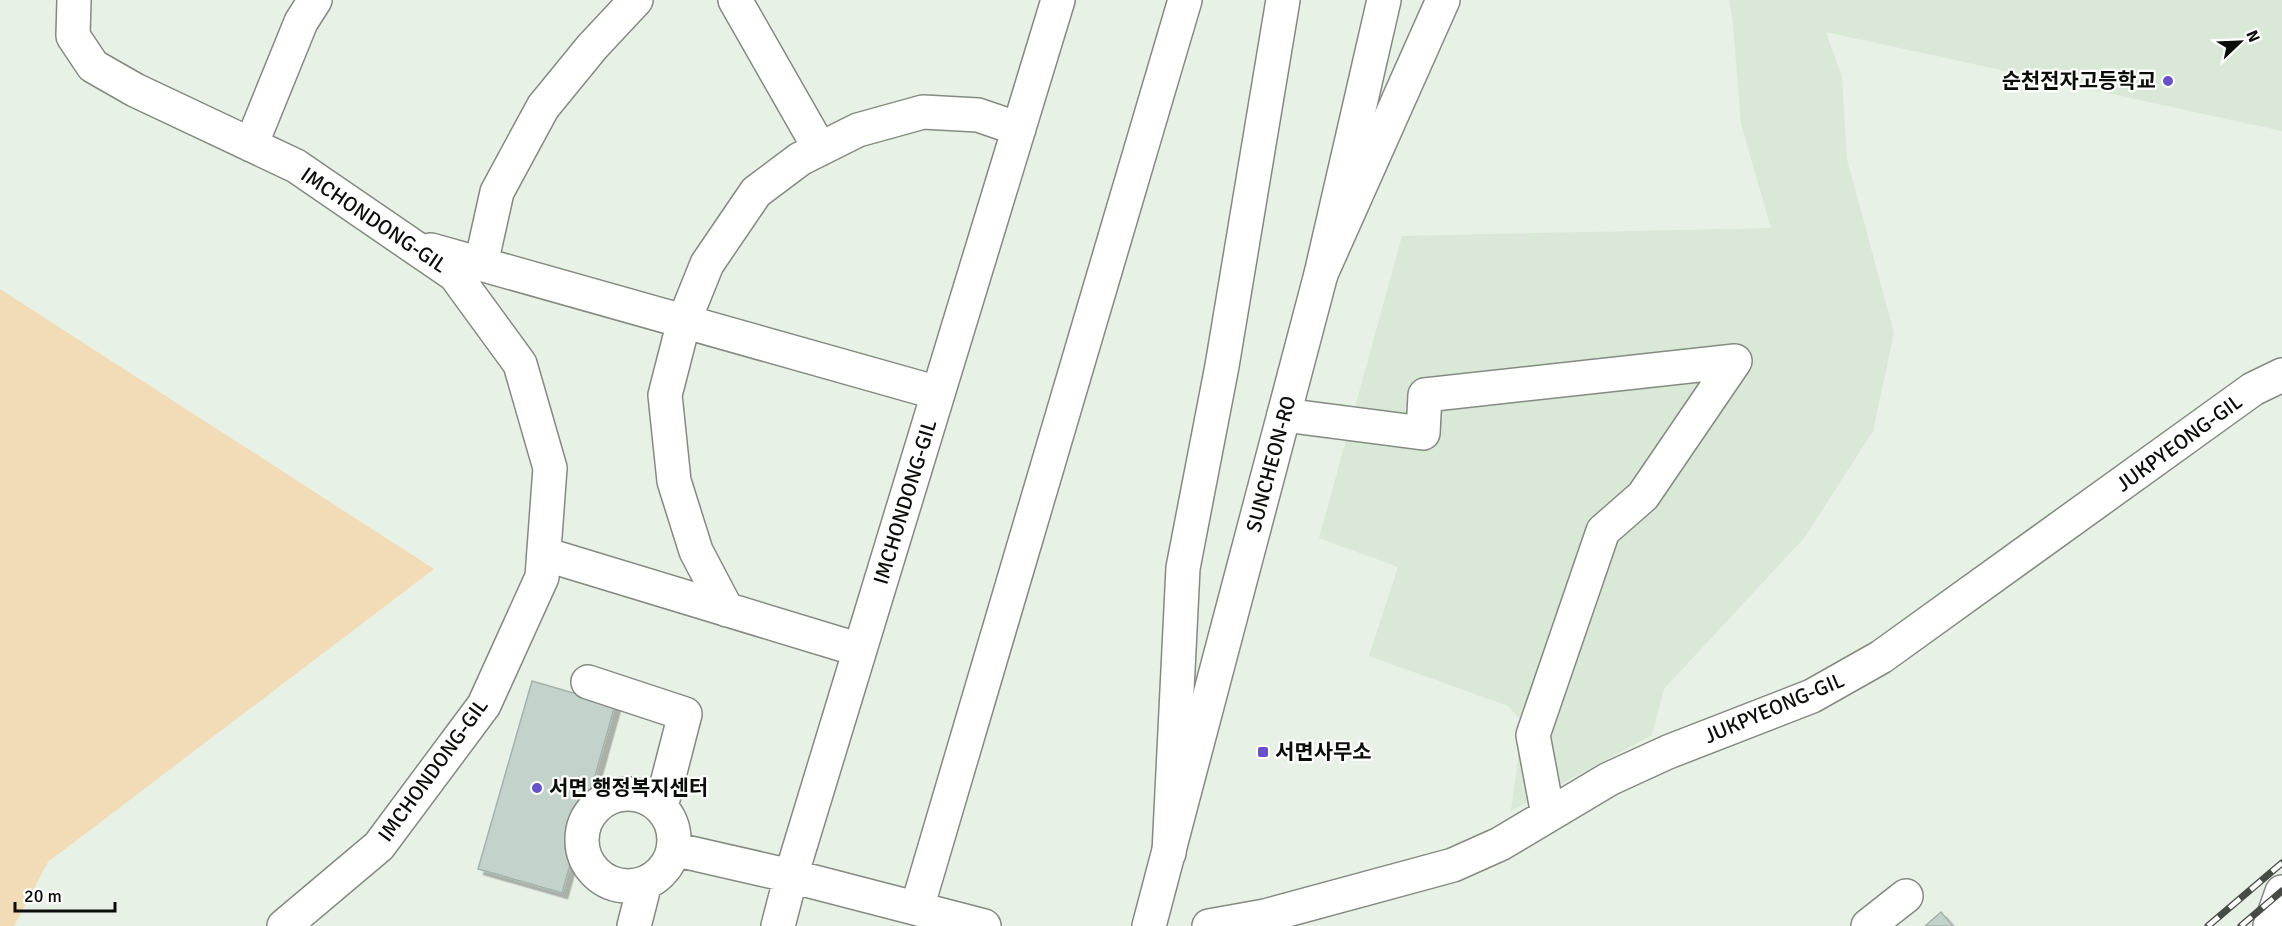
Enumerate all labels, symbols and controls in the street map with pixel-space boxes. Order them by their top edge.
north arrow [2210,12,2270,72]
text: N [2242,27,2264,46]
place label: 순천전자고등학교 [2001,68,2156,94]
marker: 순천전자고등학교 [2161,74,2175,88]
street label: IMCHONDONG-GIL [296,161,452,279]
street label: JUKPYEONG-GIL [2111,388,2247,497]
street label: SUNCHEON-RO [1240,393,1302,535]
street label: IMCHONDONG-GIL [868,416,943,588]
street label: JUKPYEONG-GIL [1700,667,1848,749]
street label: IMCHONDONG-GIL [372,693,494,847]
place label: 서면사무소 [1275,739,1372,765]
marker: 서면사무소 [1256,745,1270,759]
place label: 서면 행정복지센터 [549,775,708,801]
marker: 서면 행정복지센터 [530,781,544,795]
scale bar [15,875,116,913]
text: 20 m [24,885,62,907]

